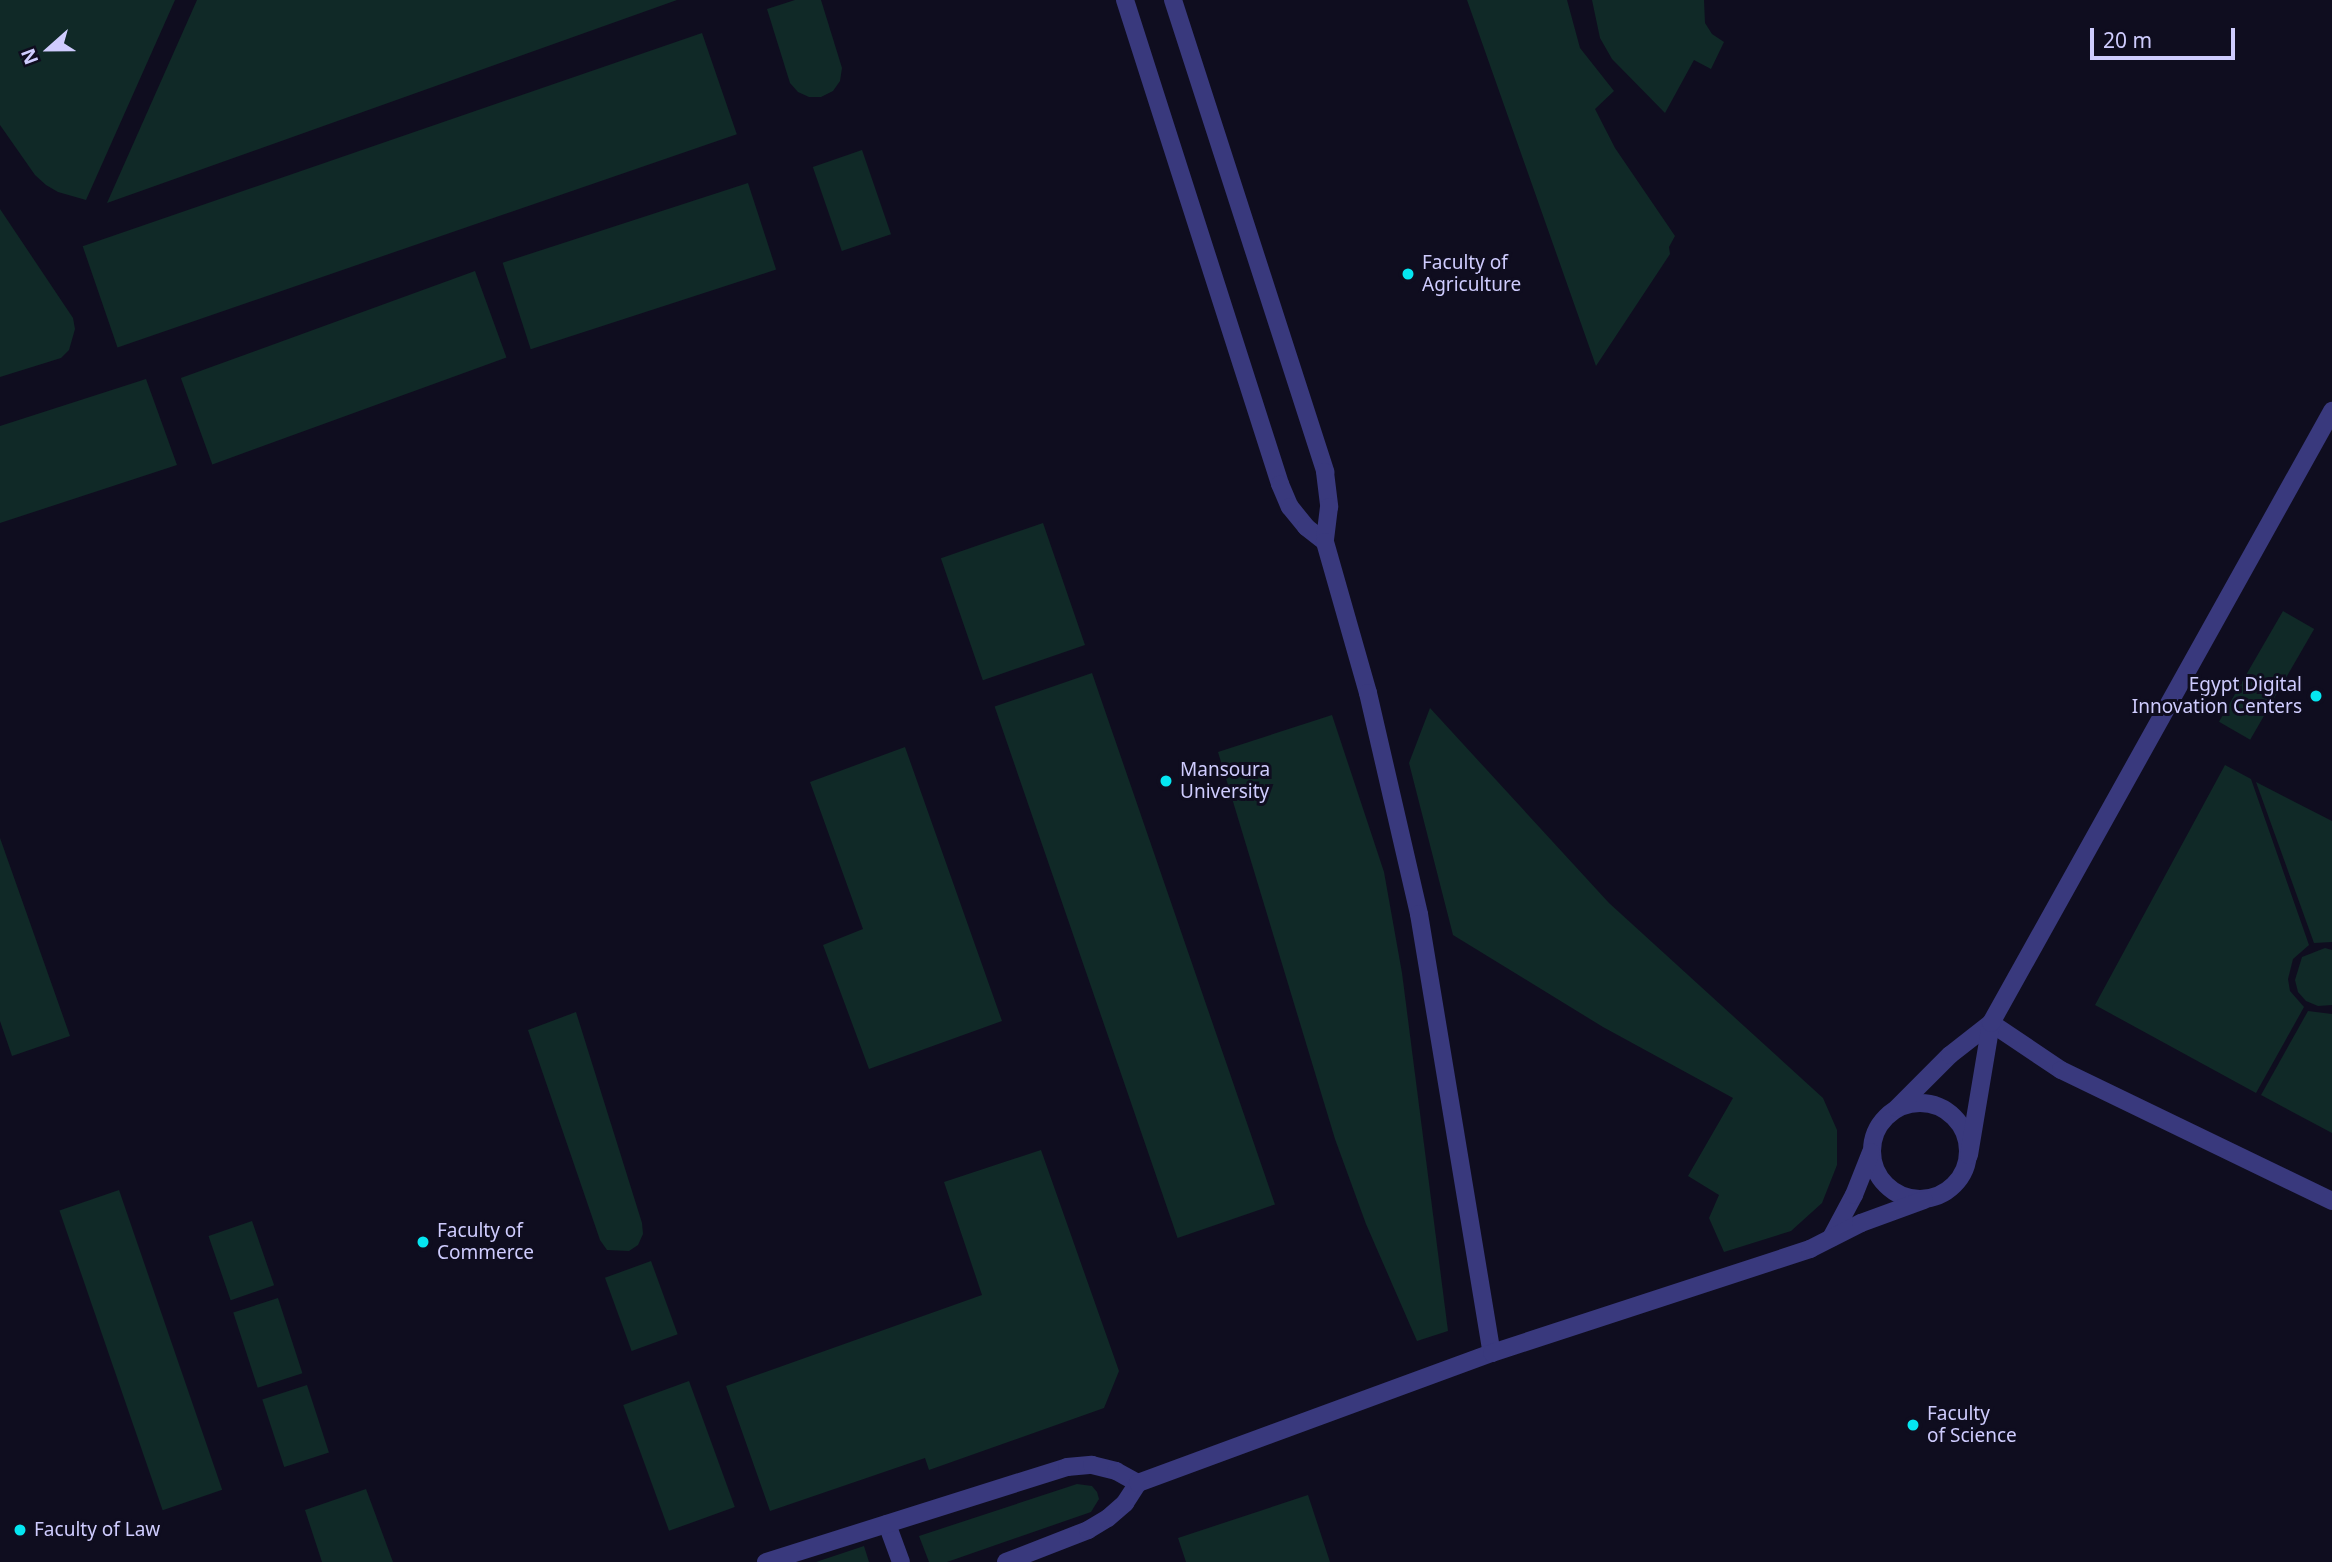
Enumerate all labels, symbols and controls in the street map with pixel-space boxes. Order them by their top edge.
north arrow [14,14,84,84]
scale bar [2094,14,2239,58]
text: 20 m [2103,26,2152,54]
text: N [14,45,44,68]
place label: Faculty of Agriculture [1422,252,1521,296]
marker: Faculty of Agriculture [1400,266,1416,282]
place label: Egypt Digital Innovation Centers [2132,674,2302,718]
marker: Egypt Digital Innovation Centers [2308,688,2324,704]
place label: Mansoura University [1180,759,1270,803]
marker: Mansoura University [1158,773,1174,789]
place label: Faculty of Commerce [437,1220,534,1264]
marker: Faculty of Commerce [415,1234,431,1250]
place label: Faculty of Science [1927,1403,2017,1447]
marker: Faculty of Science [1905,1417,1921,1433]
place label: Faculty of Law [34,1519,160,1541]
marker: Faculty of Law [12,1522,28,1538]

